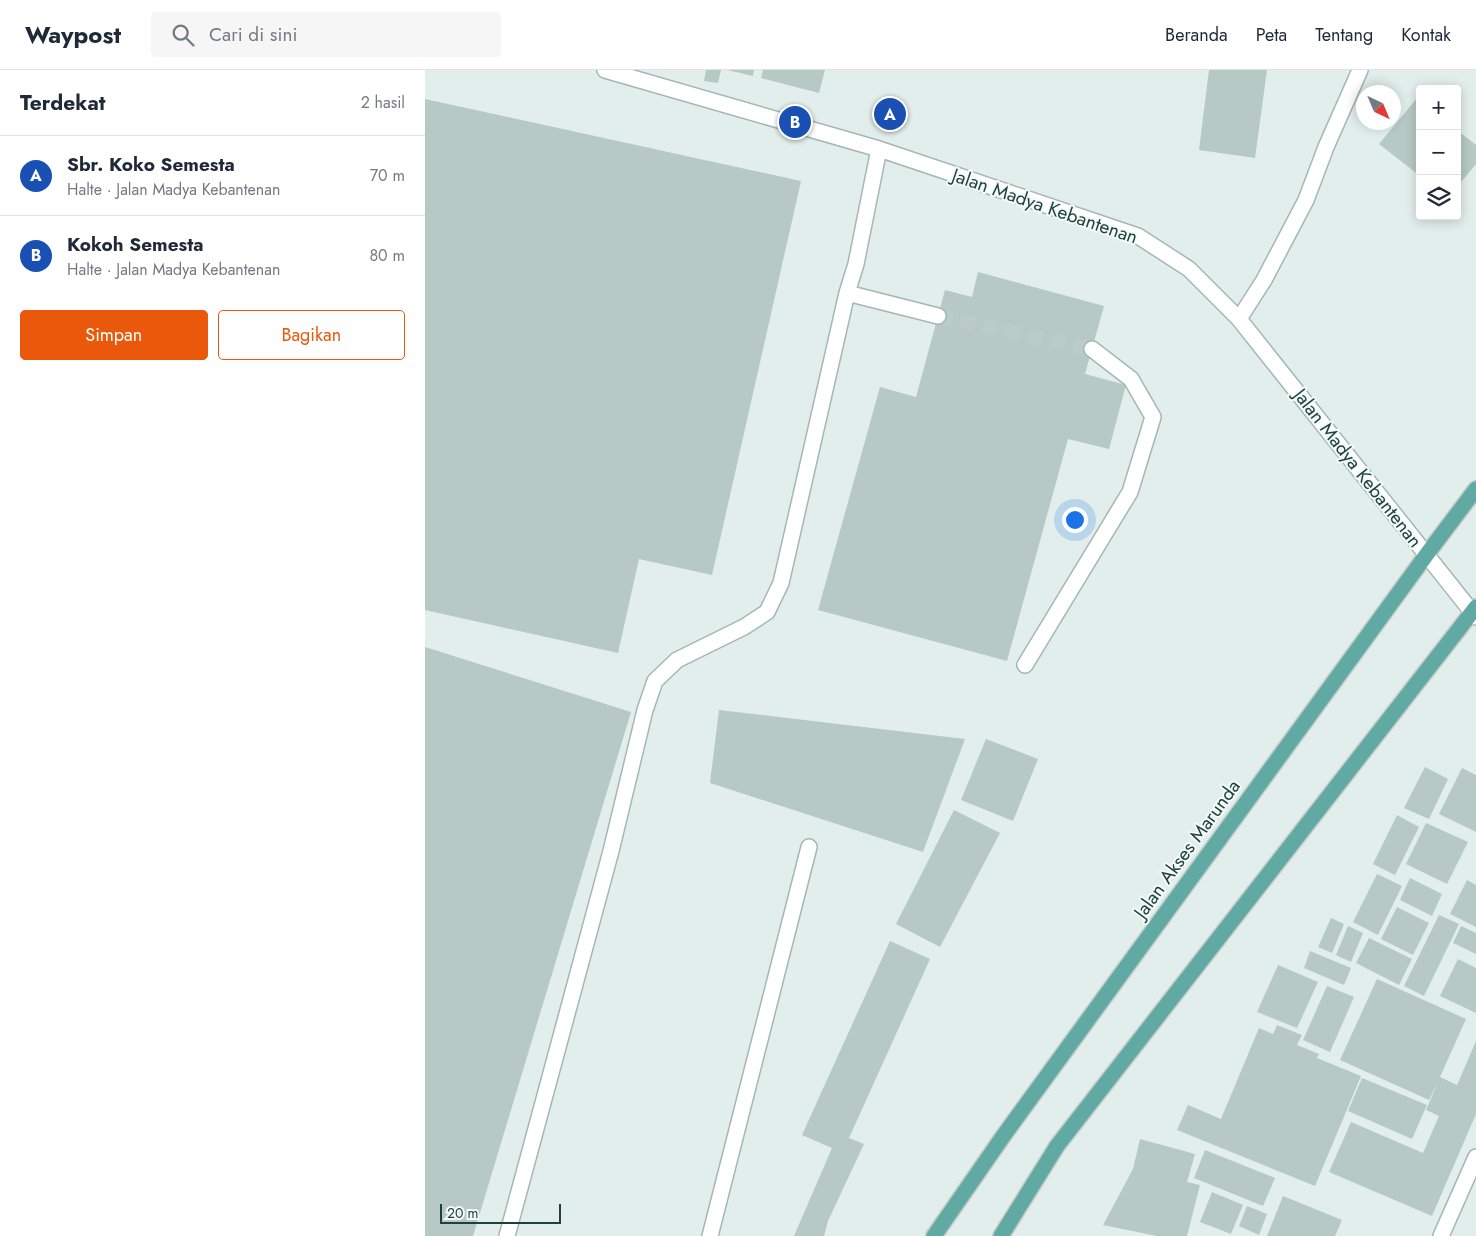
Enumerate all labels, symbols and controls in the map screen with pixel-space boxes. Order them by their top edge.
search box [151,12,501,57]
text: Waypost [25,17,121,52]
icon: search [169,21,197,49]
text: Cari di sini [209,21,297,48]
text: Beranda [1165,22,1228,48]
text: Peta [1256,22,1287,48]
text: Tentang [1315,22,1373,48]
text: Kontak [1401,22,1451,48]
north arrow [1356,85,1401,130]
map controls [1416,85,1461,220]
button: + [1416,85,1461,130]
text: Terdekat [20,88,105,118]
text: 2 hasil [361,91,405,114]
pin: A [874,95,906,133]
pin: B [779,103,811,141]
button: − [1416,130,1461,175]
text: Sbr. Koko Semesta [67,151,235,178]
street label: Jalan Madya Kebantenan [946,161,1141,250]
text: A [30,164,42,187]
text: 70 m [370,164,405,187]
button: layers [1416,175,1461,220]
text: Halte · Jalan Madya Kebantenan [67,178,280,201]
text: Kokoh Semesta [67,231,204,258]
text: B [31,244,41,267]
text: 80 m [369,244,405,267]
text: Halte · Jalan Madya Kebantenan [67,258,280,281]
button: Simpan [20,310,208,360]
button: Bagikan [218,310,405,360]
street label: Jalan Madya Kebantenan [1286,381,1429,553]
your location [1062,507,1088,533]
street label: Jalan Akses Marunda [1126,774,1247,926]
scale bar [440,1201,561,1224]
text: 20 m [447,1203,479,1223]

